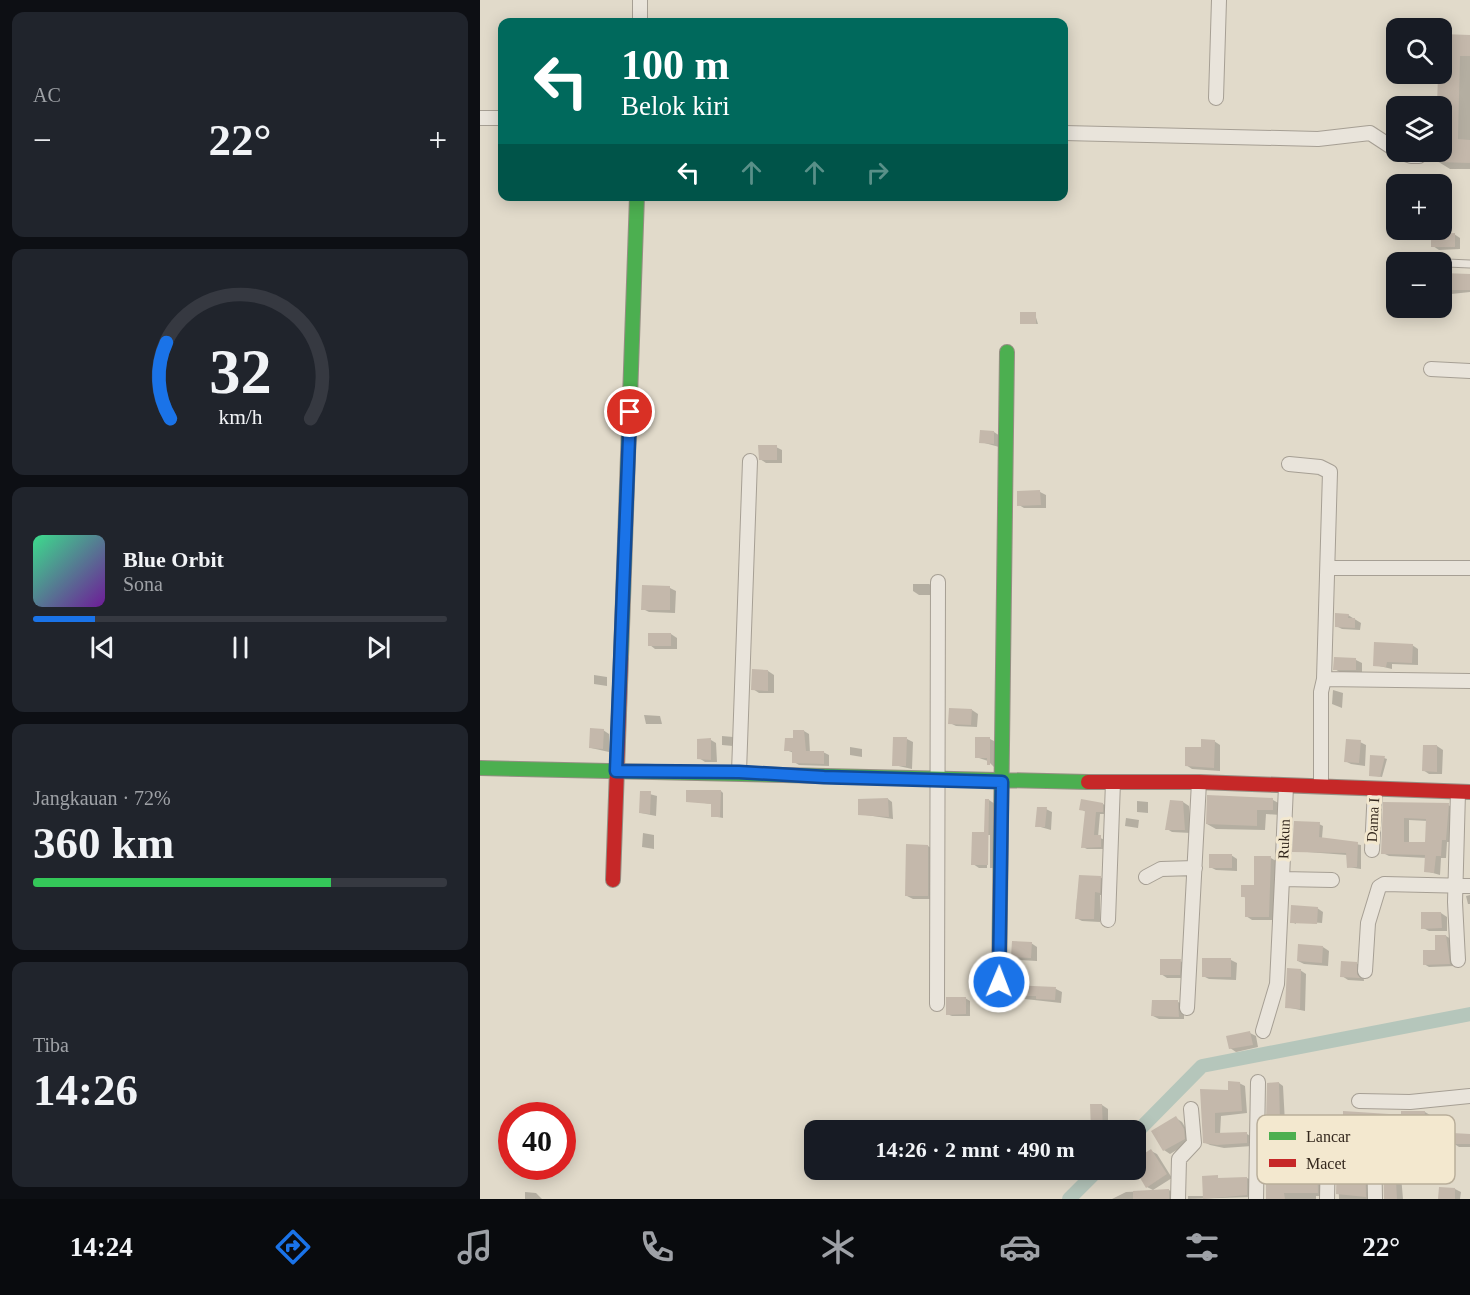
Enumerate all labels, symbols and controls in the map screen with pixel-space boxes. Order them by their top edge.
map controls [1386,18,1452,318]
button: search [1386,18,1452,84]
icon: left [522,42,600,120]
text: 100 m [621,42,730,88]
text: AC [33,84,61,106]
text: Belok kiri [621,91,730,121]
button: layers [1386,96,1452,162]
text: 22° [209,115,272,165]
text: − [33,122,52,158]
text: + [428,122,447,158]
icon: left [672,156,705,189]
icon: ahead [735,156,768,189]
icon: ahead [798,156,831,189]
icon: right [861,156,894,189]
button: + [1386,174,1452,240]
button: − [1386,252,1452,318]
text: 32 [209,337,271,406]
pin [604,386,655,437]
icon: arrive [613,395,646,428]
text: km/h [218,406,262,430]
text: Blue Orbit [123,547,224,572]
text: Sona [123,573,163,595]
icon: previous [86,631,119,664]
icon: pause [224,631,257,664]
icon: next [362,631,395,664]
text: Jangkauan · 72% [33,787,171,809]
street label: Dama I [1364,797,1382,843]
text: 360 km [33,818,174,868]
street label: Rukun [1275,818,1293,859]
position arrow [967,950,1031,1014]
text: Tiba [33,1034,69,1056]
text: 14:26 [33,1065,138,1115]
speed limit sign: 40 [498,1102,576,1180]
legend [1257,1115,1455,1184]
text: Lancar [1306,1128,1351,1145]
text: 14:26 · 2 mnt · 490 m [875,1137,1075,1162]
text: Macet [1306,1155,1347,1172]
icon: directions [272,1226,314,1268]
icon: music [454,1226,496,1268]
icon: phone [636,1226,678,1268]
icon: climate [817,1226,859,1268]
icon: car [999,1226,1041,1268]
icon: filters [1181,1226,1223,1268]
text: 14:24 [70,1232,133,1262]
text: 22° [1362,1232,1400,1262]

